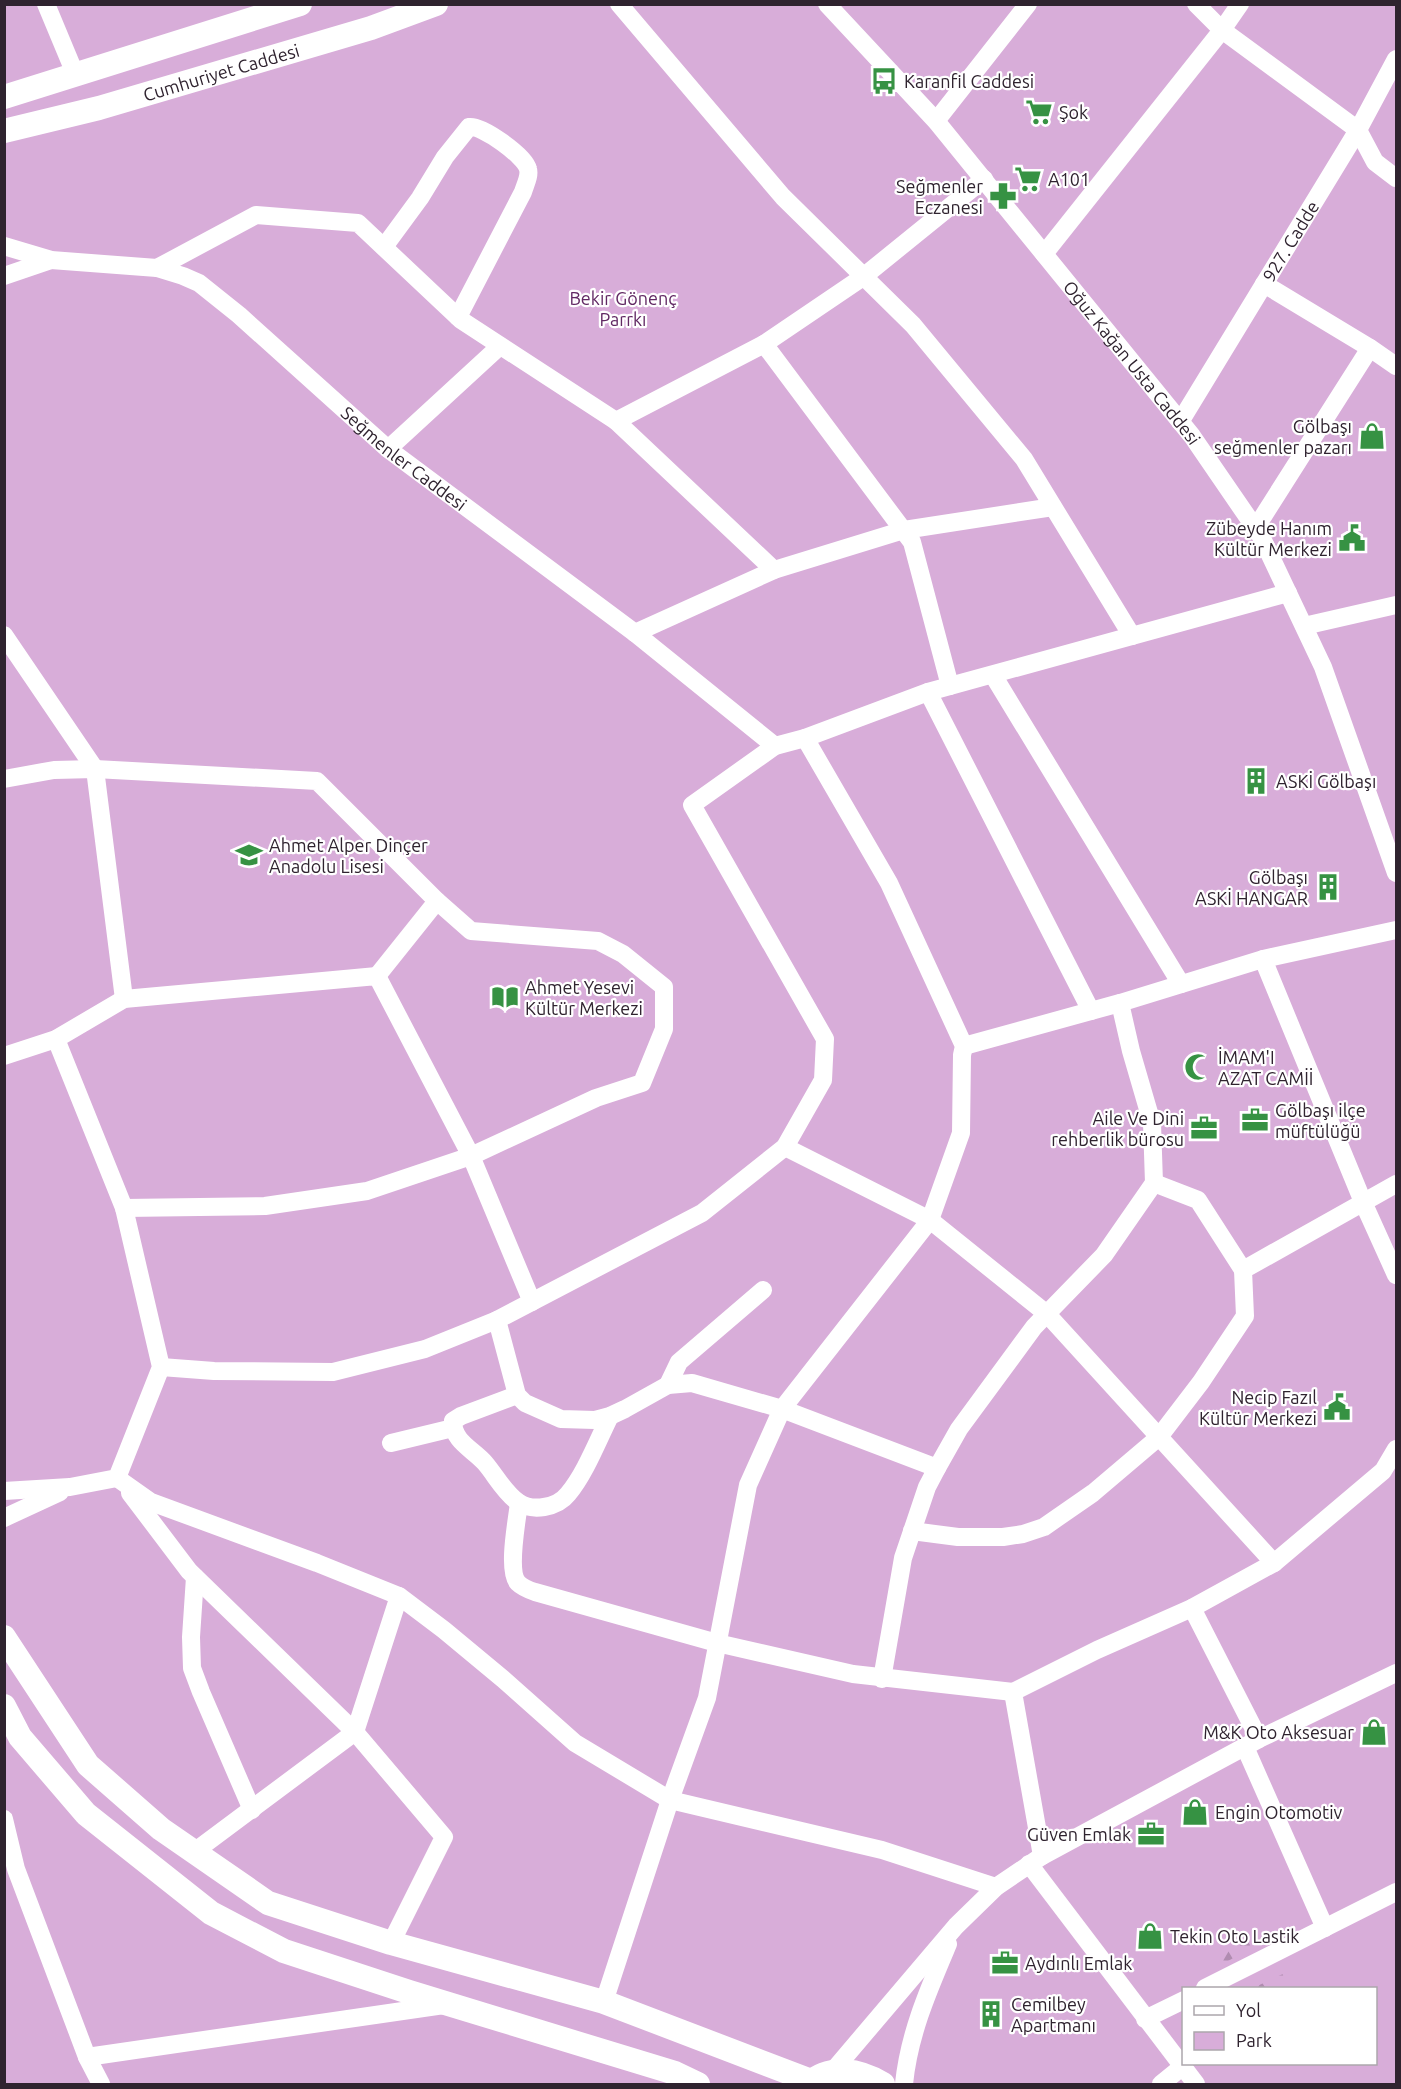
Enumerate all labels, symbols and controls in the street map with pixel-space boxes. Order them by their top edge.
street label: Cumhuriyet Caddesi [141,40,301,105]
bus stop icon: Karanfil Caddesi [869,66,899,96]
place label: Karanfil Caddesi [904,71,1034,91]
supermarket icon: Şok [1024,97,1054,127]
place label: Şok [1059,102,1088,122]
supermarket icon: A101 [1013,164,1043,194]
place label: A101 [1048,169,1090,189]
place label: Seğmenler Eczanesi [896,176,983,217]
pharmacy icon: Seğmenler Eczanesi [988,181,1018,211]
street label: 927. Cadde [1258,197,1322,285]
street label: Oğuz Kağan Usta Caddesi [1060,276,1205,448]
park label: Bekir Gönenç Parrkı [569,288,677,329]
street label: Seğmenler Caddesi [337,402,471,514]
place label: Gölbaşı seğmenler pazarı [1214,416,1352,457]
shop icon: Gölbaşı seğmenler pazarı [1357,421,1387,451]
place label: Zübeyde Hanım Kültür Merkezi [1206,518,1332,559]
public building icon: Zübeyde Hanım Kültür Merkezi [1337,523,1367,553]
building icon: ASKİ Gölbaşı [1241,766,1271,796]
place label: ASKİ Gölbaşı [1276,771,1376,791]
place label: Ahmet Alper Dinçer Anadolu Lisesi [269,835,428,876]
school or university icon: Ahmet Alper Dinçer Anadolu Lisesi [234,840,264,870]
place label: Gölbaşı ASKİ HANGAR [1195,867,1308,908]
building icon: Gölbaşı ASKİ HANGAR [1313,872,1343,902]
place label: Ahmet Yesevi Kültür Merkezi [525,977,643,1018]
library icon: Ahmet Yesevi Kültür Merkezi [490,982,520,1012]
place label: İMAM'I AZAT CAMİİ [1218,1047,1313,1088]
mosque icon: İMAM'I AZAT CAMİİ [1183,1052,1213,1082]
place label: Gölbaşı ilçe müftülüğü [1275,1100,1366,1141]
office icon: Gölbaşı ilçe müftülüğü [1240,1105,1270,1135]
place label: Aile Ve Dini rehberlik bürosu [1051,1108,1184,1149]
office icon: Aile Ve Dini rehberlik bürosu [1189,1113,1219,1143]
place label: Necip Fazıl Kültür Merkezi [1199,1387,1317,1428]
public building icon: Necip Fazıl Kültür Merkezi [1322,1392,1352,1422]
shop icon: M&K Oto Aksesuar [1359,1717,1389,1747]
place label: M&K Oto Aksesuar [1203,1722,1354,1742]
shop icon: Engin Otomotiv [1180,1797,1210,1827]
place label: Engin Otomotiv [1215,1802,1343,1822]
office icon: Güven Emlak [1136,1819,1166,1849]
place label: Güven Emlak [1027,1824,1131,1844]
shop icon: Tekin Oto Lastik [1135,1921,1165,1951]
place label: Tekin Oto Lastik [1170,1926,1299,1946]
office icon: Aydınlı Emlak [990,1948,1020,1978]
place label: Aydınlı Emlak [1025,1953,1132,1973]
legend [1182,1987,1377,2065]
place label: Cemilbey Apartmanı [1011,1994,1096,2035]
building icon: Cemilbey Apartmanı [976,1999,1006,2029]
text: Yol [1236,2000,1261,2020]
text: Park [1236,2030,1272,2050]

